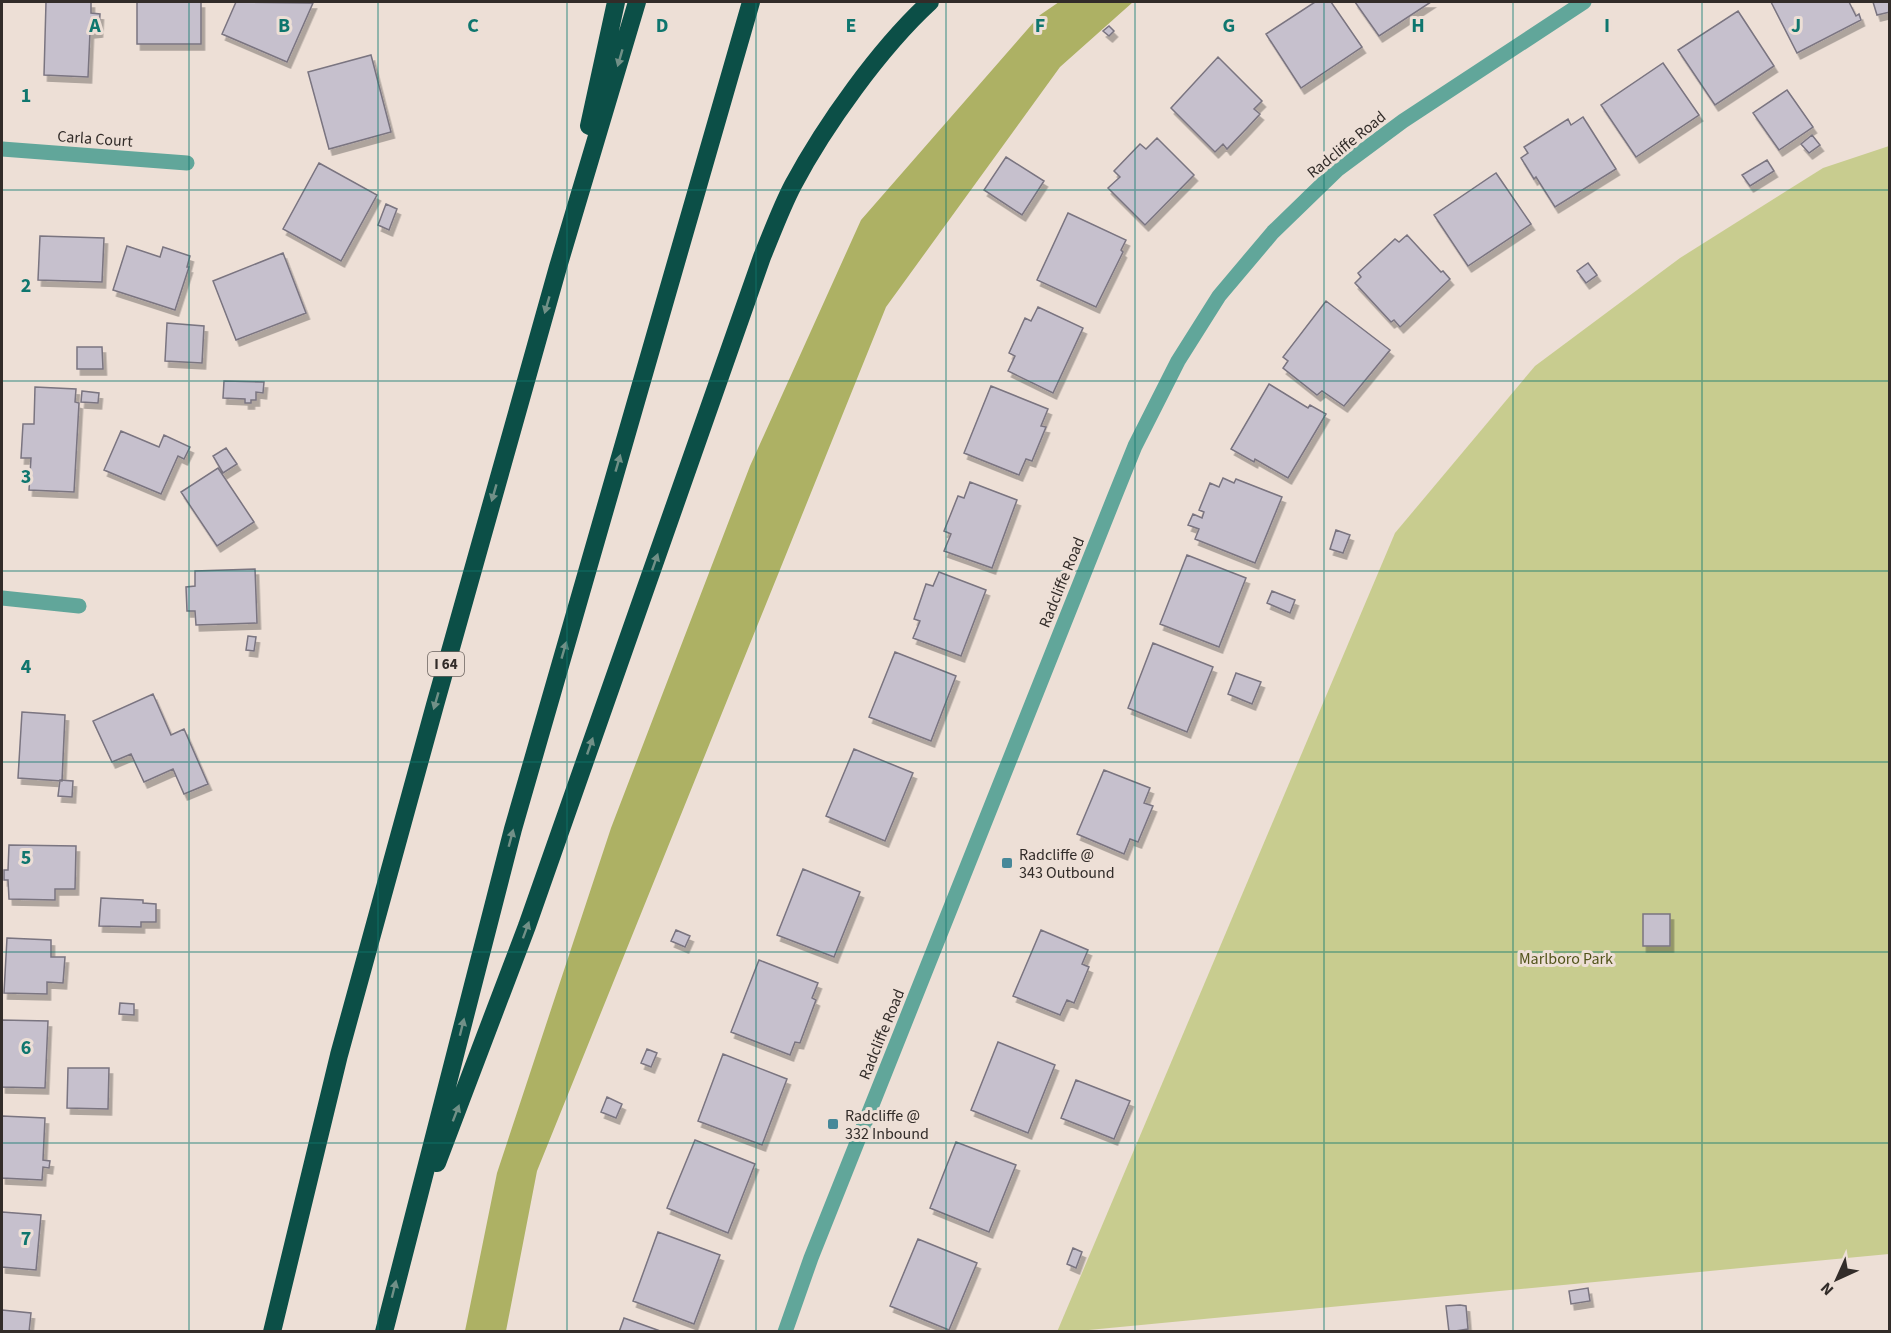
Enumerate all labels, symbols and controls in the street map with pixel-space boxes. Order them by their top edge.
text: A [88,12,101,40]
text: B [278,12,290,40]
text: C [467,12,479,40]
text: D [656,12,668,40]
text: E [846,12,856,40]
text: F [1035,12,1045,40]
text: G [1223,12,1235,40]
text: H [1411,12,1425,40]
text: I [1604,12,1610,40]
text: J [1791,12,1801,40]
one-way arrow [615,49,624,67]
text: 1 [21,82,31,110]
street label: Radcliffe Road [1302,106,1391,183]
street label: Carla Court [56,125,134,153]
text: 2 [21,272,31,300]
one-way arrow [542,296,552,314]
one-way arrow [614,454,623,472]
text: 3 [21,463,31,491]
one-way arrow [489,484,499,502]
street label: Radcliffe Road [1034,534,1090,631]
one-way arrow [650,553,660,571]
one-way arrow [560,641,570,659]
road number: I 64 [428,652,464,676]
text: 4 [21,653,32,681]
one-way arrow [431,692,440,710]
one-way arrow [586,737,596,755]
one-way arrow [506,829,516,847]
text: 5 [21,844,31,872]
place label: Radcliffe @ 343 Outbound [1019,844,1115,884]
marker: Radcliffe @ 343 Outbound [1000,856,1014,870]
one-way arrow [521,921,531,939]
park label: Marlboro Park [1519,948,1613,970]
street label: Radcliffe Road [854,986,910,1083]
one-way arrow [458,1017,467,1035]
text: 6 [21,1034,31,1062]
one-way arrow [452,1104,461,1122]
place label: Radcliffe @ 332 Inbound [845,1105,929,1145]
marker: Radcliffe @ 332 Inbound [826,1117,840,1131]
text: 7 [21,1225,31,1253]
north arrow [1807,1249,1867,1309]
text: N [1816,1277,1839,1300]
one-way arrow [390,1280,400,1298]

